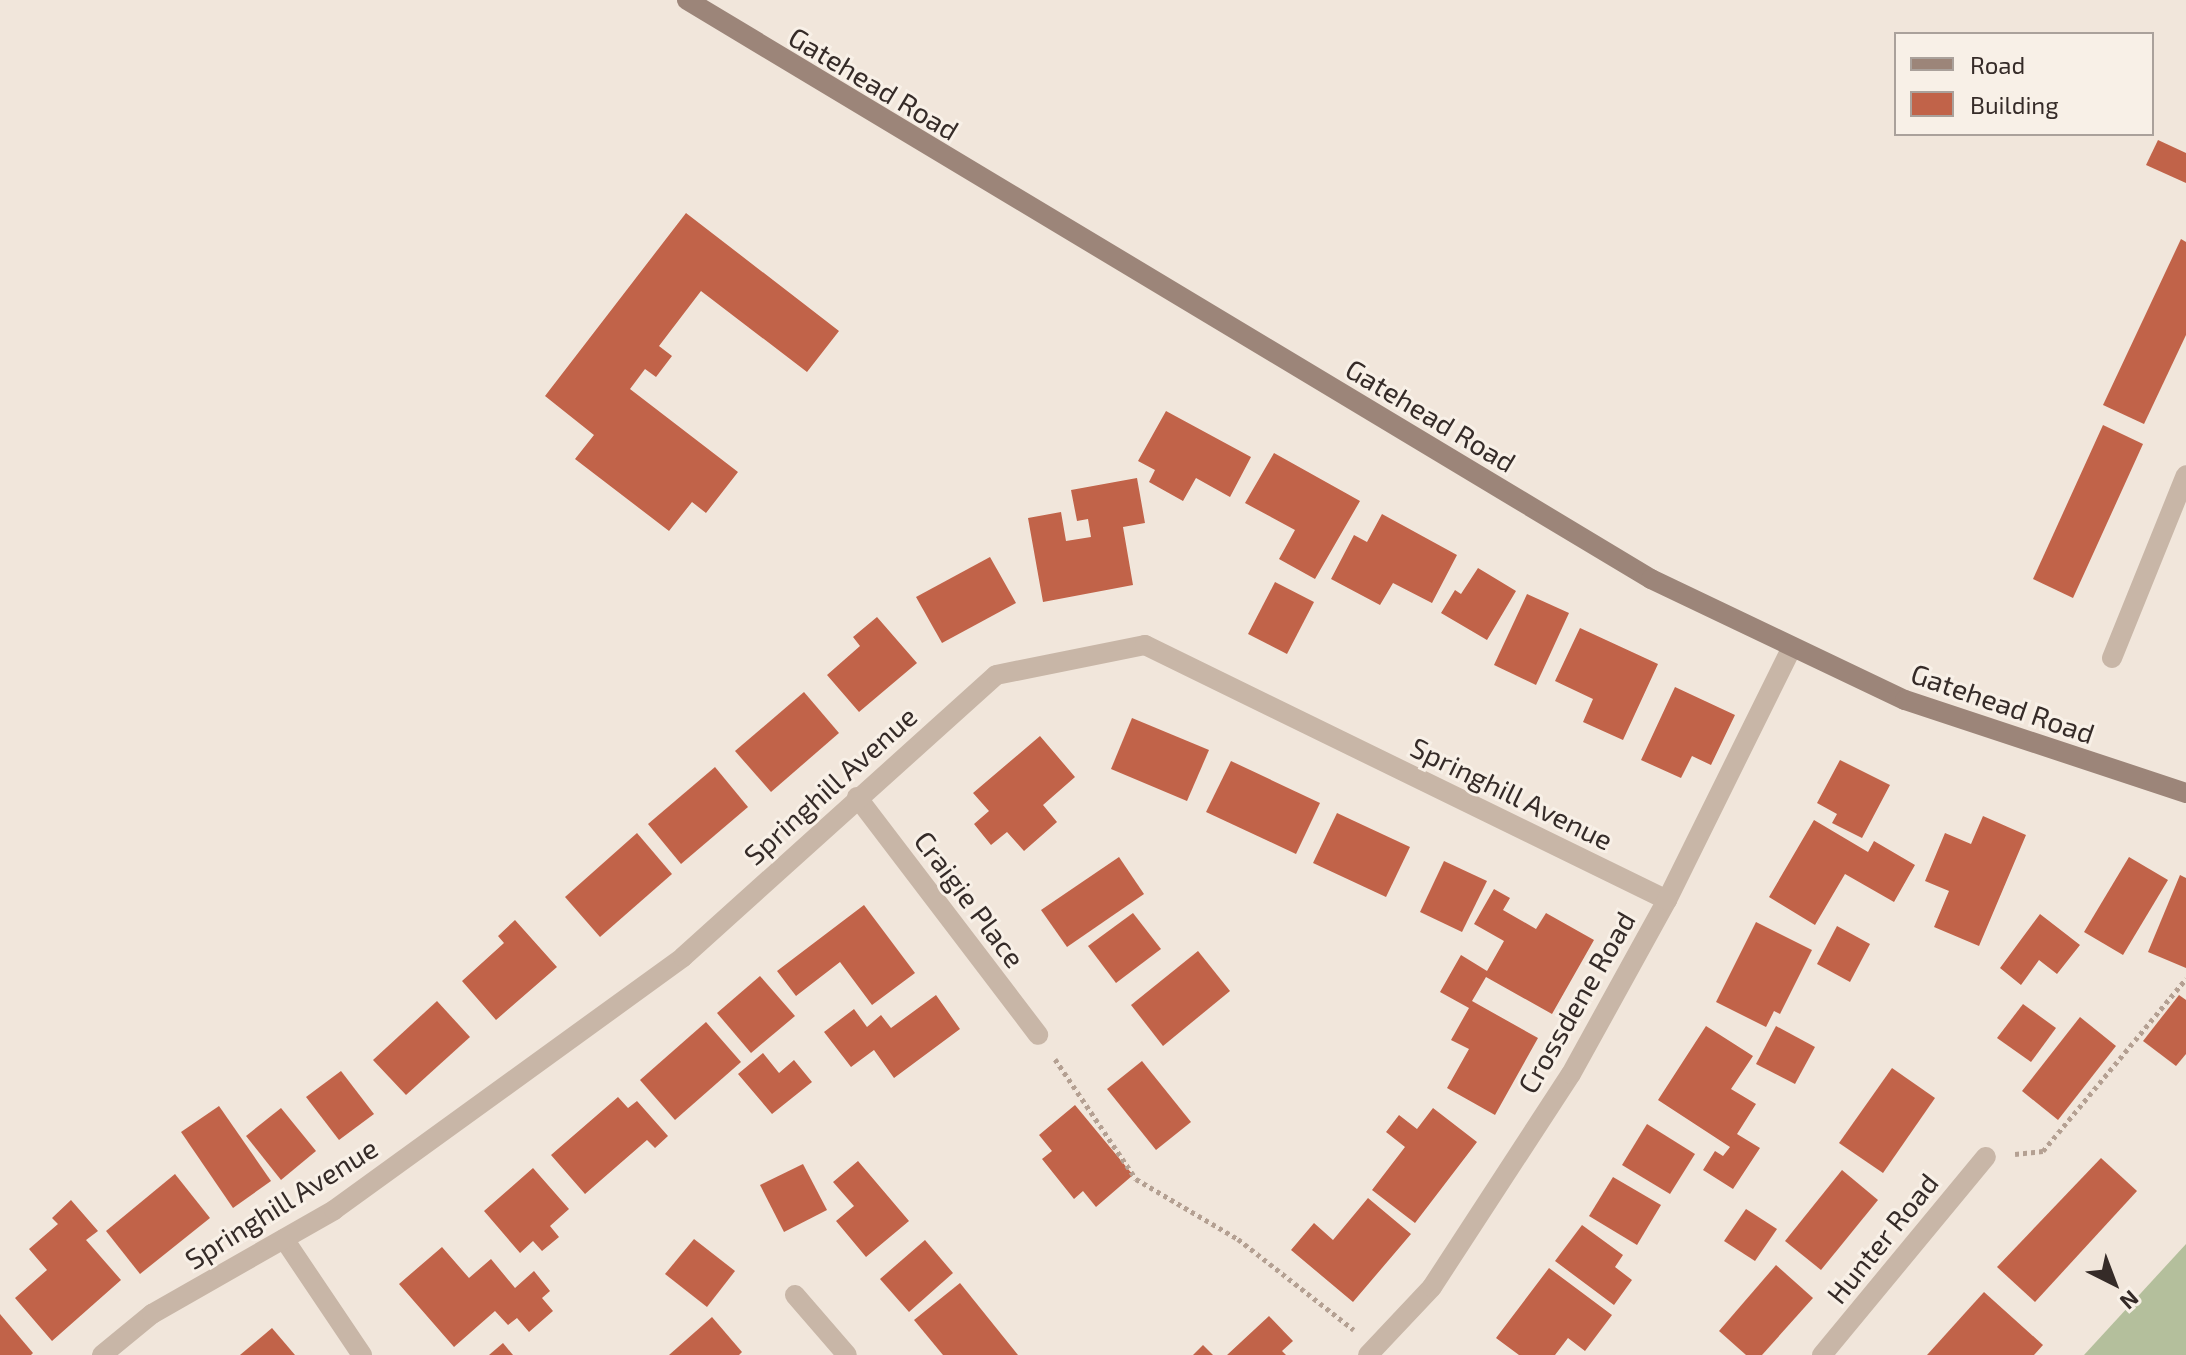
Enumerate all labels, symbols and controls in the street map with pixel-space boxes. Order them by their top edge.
street label: Gatehead Road [783,19,965,147]
legend [1894,32,2154,136]
text: Road [1970,50,2025,79]
text: Building [1970,90,2059,119]
street label: Gatehead Road [1340,351,1522,479]
street label: Gatehead Road [1907,656,2099,750]
street label: Springhill Avenue [736,698,924,872]
street label: Springhill Avenue [1405,729,1619,857]
street label: Craigie Place [908,824,1032,974]
street label: Crossdene Road [1510,905,1642,1099]
street label: Springhill Avenue [178,1130,384,1276]
street label: Hunter Road [1819,1166,1945,1310]
north arrow [2074,1243,2154,1323]
text: N [2115,1286,2145,1316]

